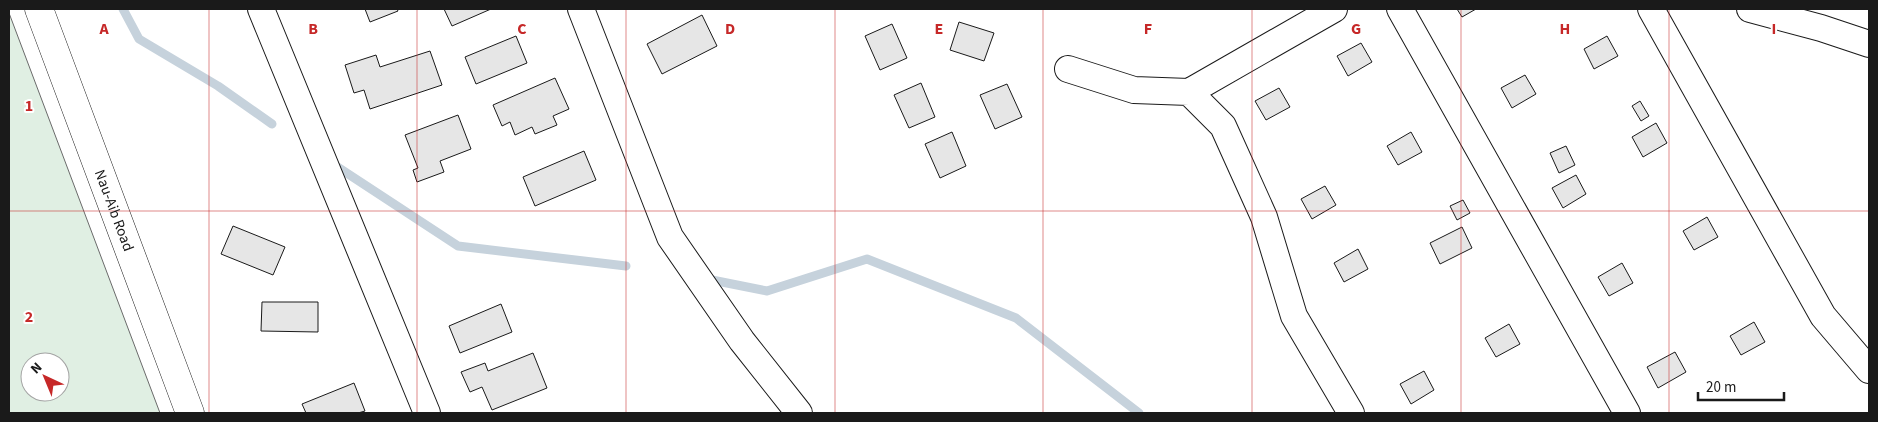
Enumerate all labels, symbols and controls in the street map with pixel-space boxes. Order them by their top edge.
text: A [98,18,109,40]
text: B [308,18,318,40]
text: C [517,18,527,40]
text: D [725,18,735,40]
text: E [935,18,943,40]
text: F [1144,18,1152,40]
text: G [1351,18,1361,40]
text: H [1560,18,1570,40]
text: I [1772,18,1776,40]
text: 1 [25,95,33,117]
street label: Nau-Aib Road [89,167,139,254]
text: 2 [25,306,33,328]
north arrow [20,352,70,402]
text: N [26,358,47,379]
scale bar [1698,370,1784,402]
text: 20 m [1706,377,1736,398]

